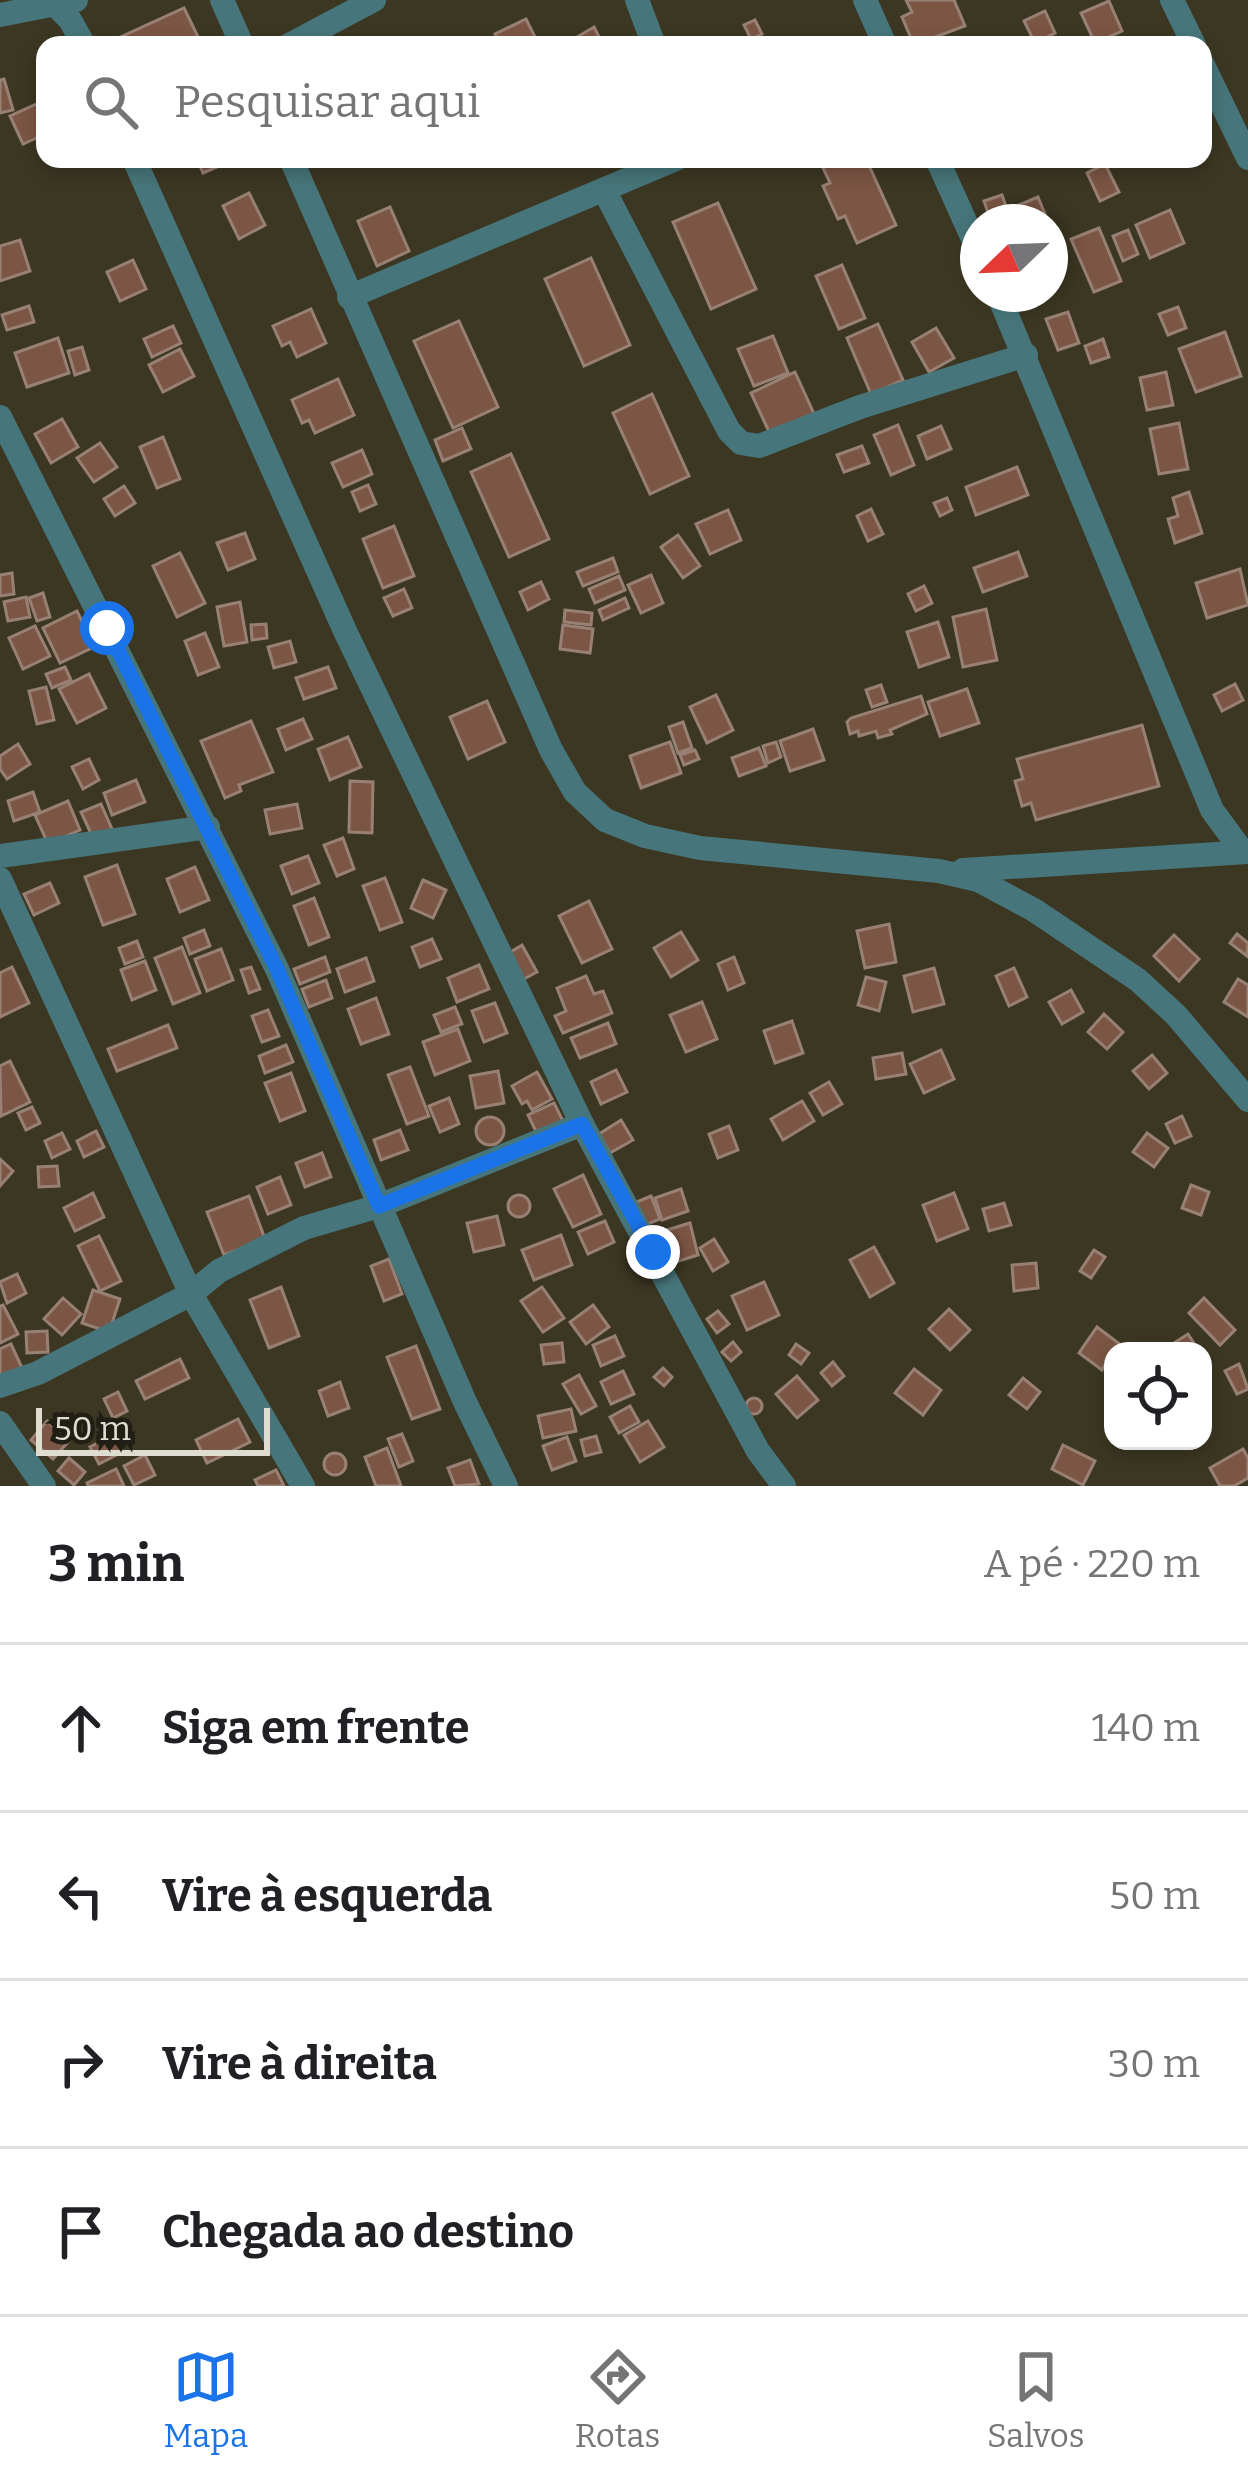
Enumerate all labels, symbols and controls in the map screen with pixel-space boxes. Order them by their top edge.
search box [36,36,1212,168]
icon: search [78,69,144,135]
text: Pesquisar aqui [174,75,480,129]
north arrow [960,204,1068,312]
route start [80,601,134,655]
route end [626,1225,680,1279]
map controls [1104,1342,1212,1450]
button: locate [1104,1342,1212,1450]
scale bar [36,1402,270,1455]
text: 50 m [54,1409,131,1449]
text: 3 min [48,1533,184,1595]
text: A pé · 220 m [984,1541,1200,1587]
icon: ahead [48,1695,114,1761]
text: Siga em frente [162,1701,470,1755]
text: 140 m [1091,1705,1200,1751]
icon: left [48,1863,114,1929]
text: Vire à esquerda [162,1869,492,1923]
text: 50 m [1109,1873,1200,1919]
icon: right [48,2031,114,2097]
text: Vire à direita [162,2037,437,2091]
text: 30 m [1108,2041,1200,2087]
icon: arrive [48,2199,114,2265]
text: Chegada ao destino [162,2205,574,2259]
tab: Mapa [163,2344,248,2456]
tab: Rotas [575,2344,660,2456]
tab: Salvos [987,2344,1085,2456]

